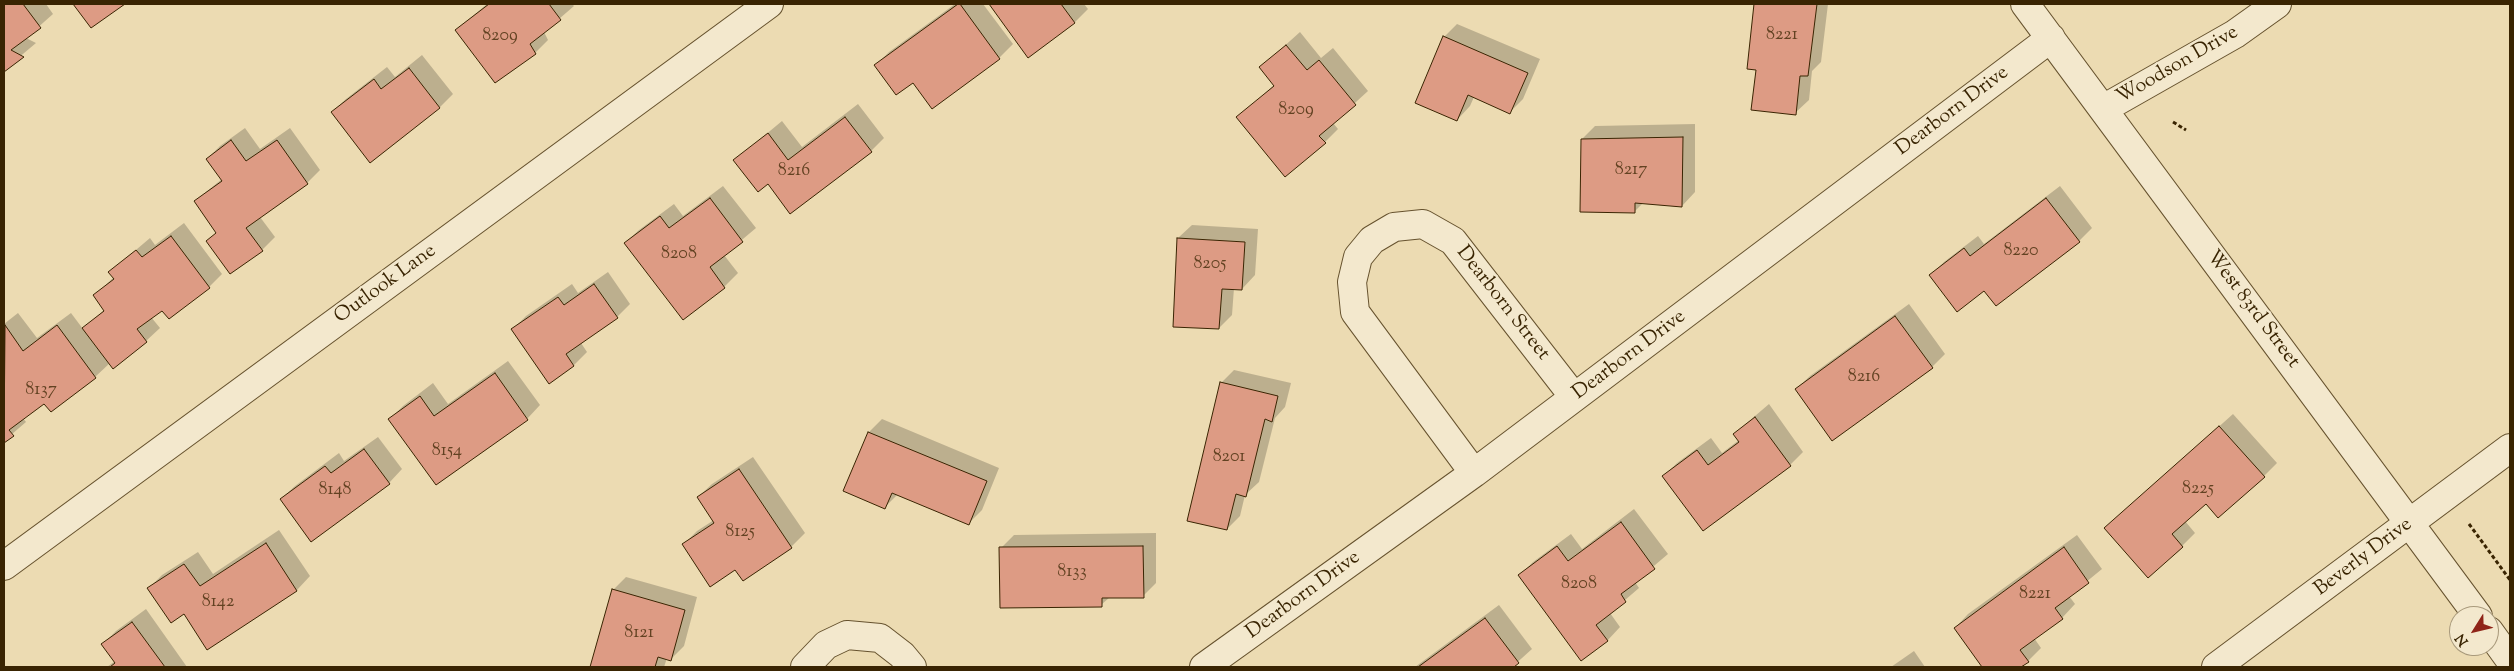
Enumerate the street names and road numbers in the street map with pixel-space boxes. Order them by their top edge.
street label: Woodson Drive [2113,21,2243,111]
street label: Dearborn Drive [1892,62,2014,162]
street label: Outlook Lane [330,240,442,330]
street label: Dearborn Street [1450,242,1554,366]
street label: West 83rd Street [2200,246,2304,374]
street label: Dearborn Drive [1569,306,1691,406]
street label: Beverly Drive [2310,514,2418,602]
street label: Dearborn Drive [1242,547,1366,645]

